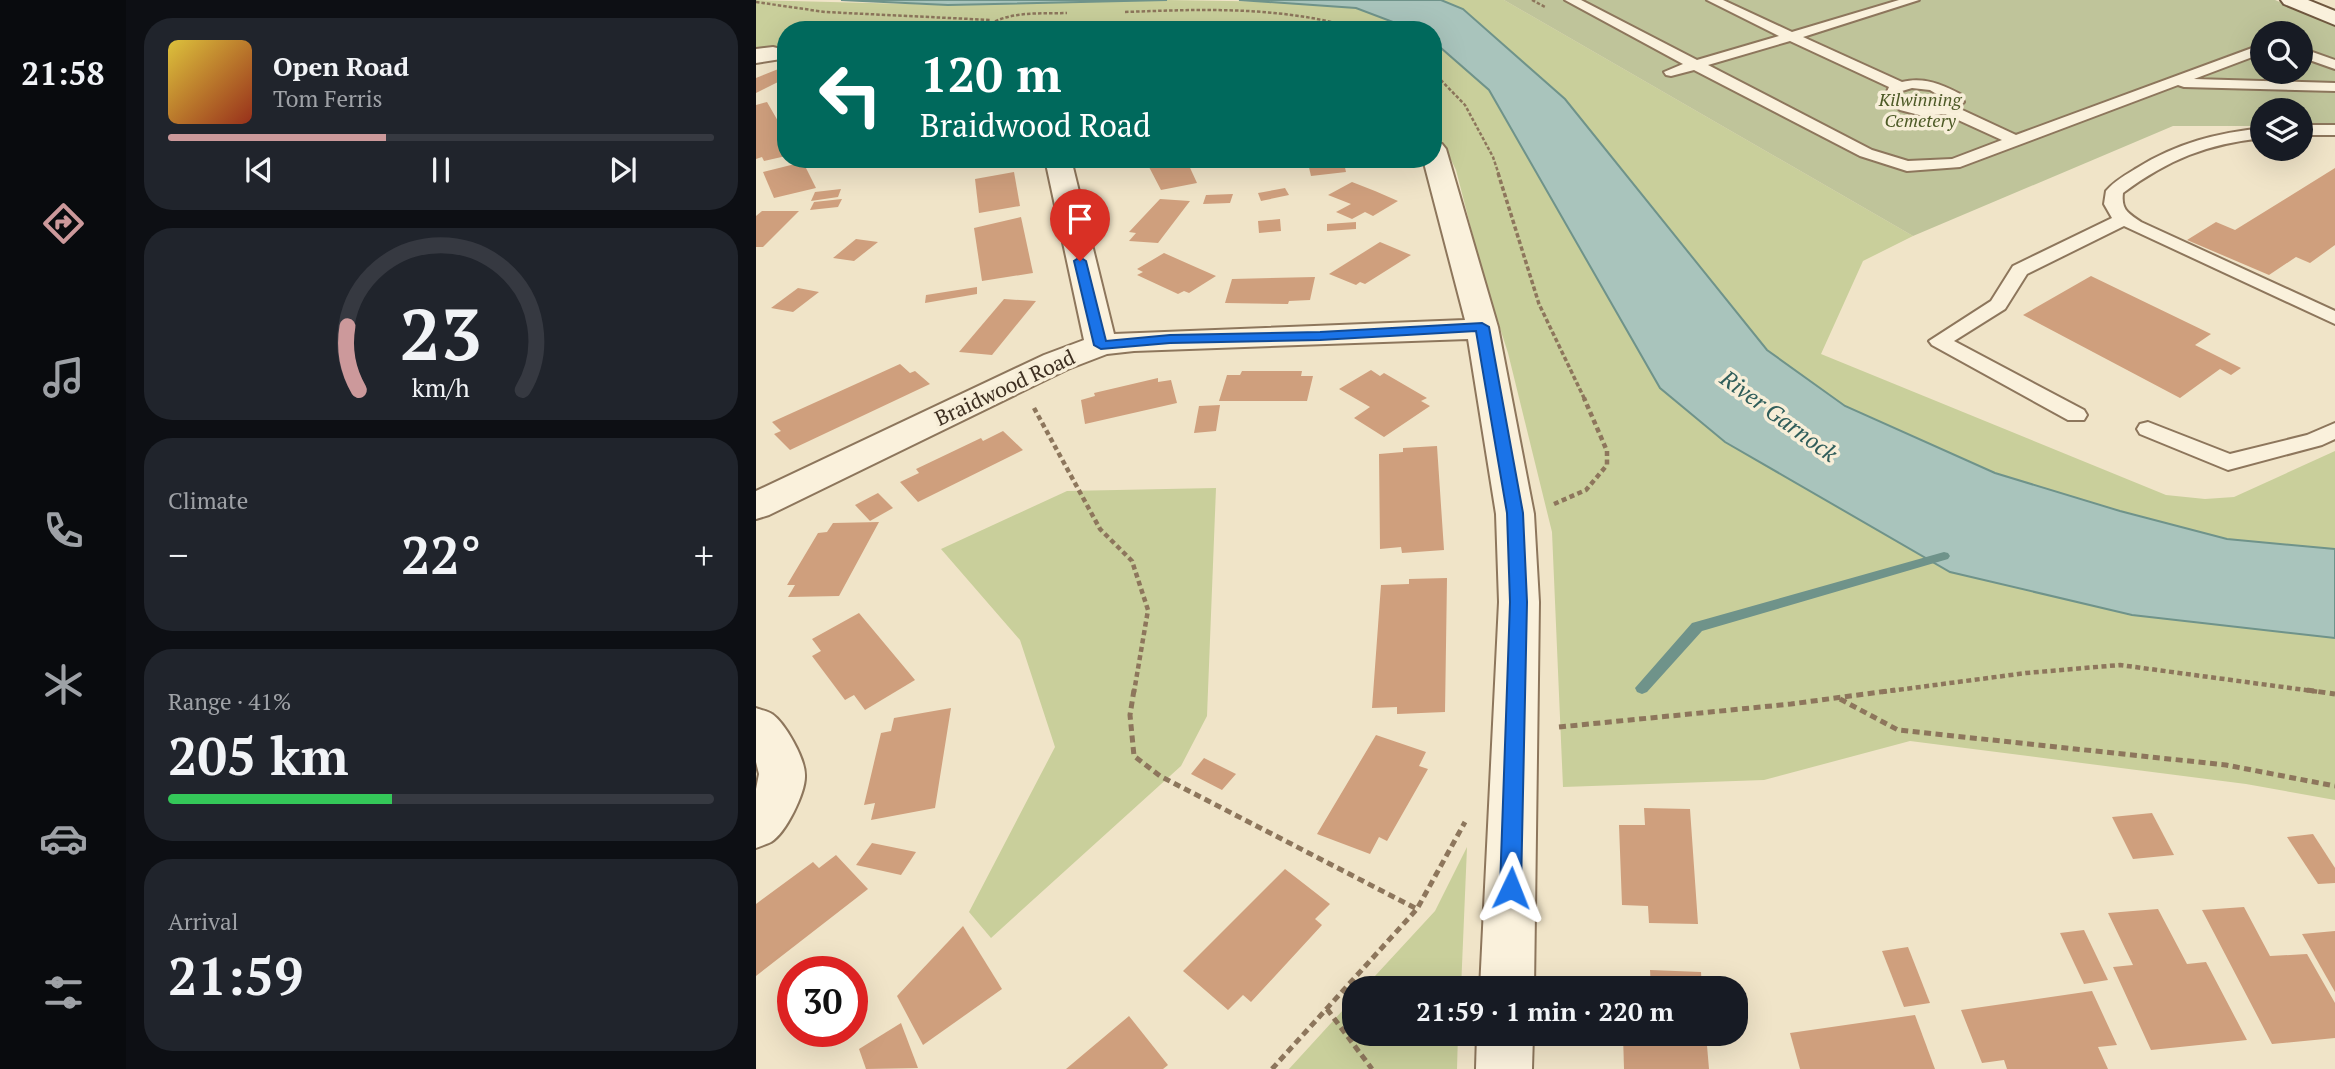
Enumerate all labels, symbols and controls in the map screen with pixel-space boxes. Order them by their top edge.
map controls [2250,21,2313,161]
button: search [2250,21,2313,84]
text: 120 m [920,41,1062,106]
text: Open Road [273,49,409,83]
icon: left [805,49,896,140]
text: 21:58 [21,52,105,94]
text: Tom Ferris [273,83,383,114]
park label: Kilwinning Cemetery [1878,87,1962,132]
button: layers [2250,98,2313,161]
text: Braidwood Road [920,104,1151,146]
icon: previous [240,151,278,189]
icon: pause [422,151,460,189]
icon: next [604,151,642,189]
pin [1050,189,1110,261]
icon: directions [39,199,88,248]
icon: arrive [1061,200,1099,238]
text: 23 [400,285,482,382]
street label: Braidwood Road [930,342,1079,432]
icon: music [39,353,88,402]
water label: River Garnock [1714,362,1845,469]
text: km/h [412,371,470,404]
text: Climate [168,485,248,516]
icon: phone [39,506,88,555]
text: 22° [401,520,481,589]
text: − [168,530,188,580]
text: + [694,530,714,580]
icon: climate [39,660,88,709]
text: Range · 41% [168,686,291,717]
text: 205 km [168,721,349,790]
icon: car [39,814,88,863]
position arrow [1474,851,1548,925]
text: Arrival [168,906,239,937]
text: 21:59 [168,941,303,1010]
speed limit sign: 30 [777,956,868,1047]
icon: filters [39,968,88,1017]
text: 21:59 · 1 min · 220 m [1416,994,1674,1028]

